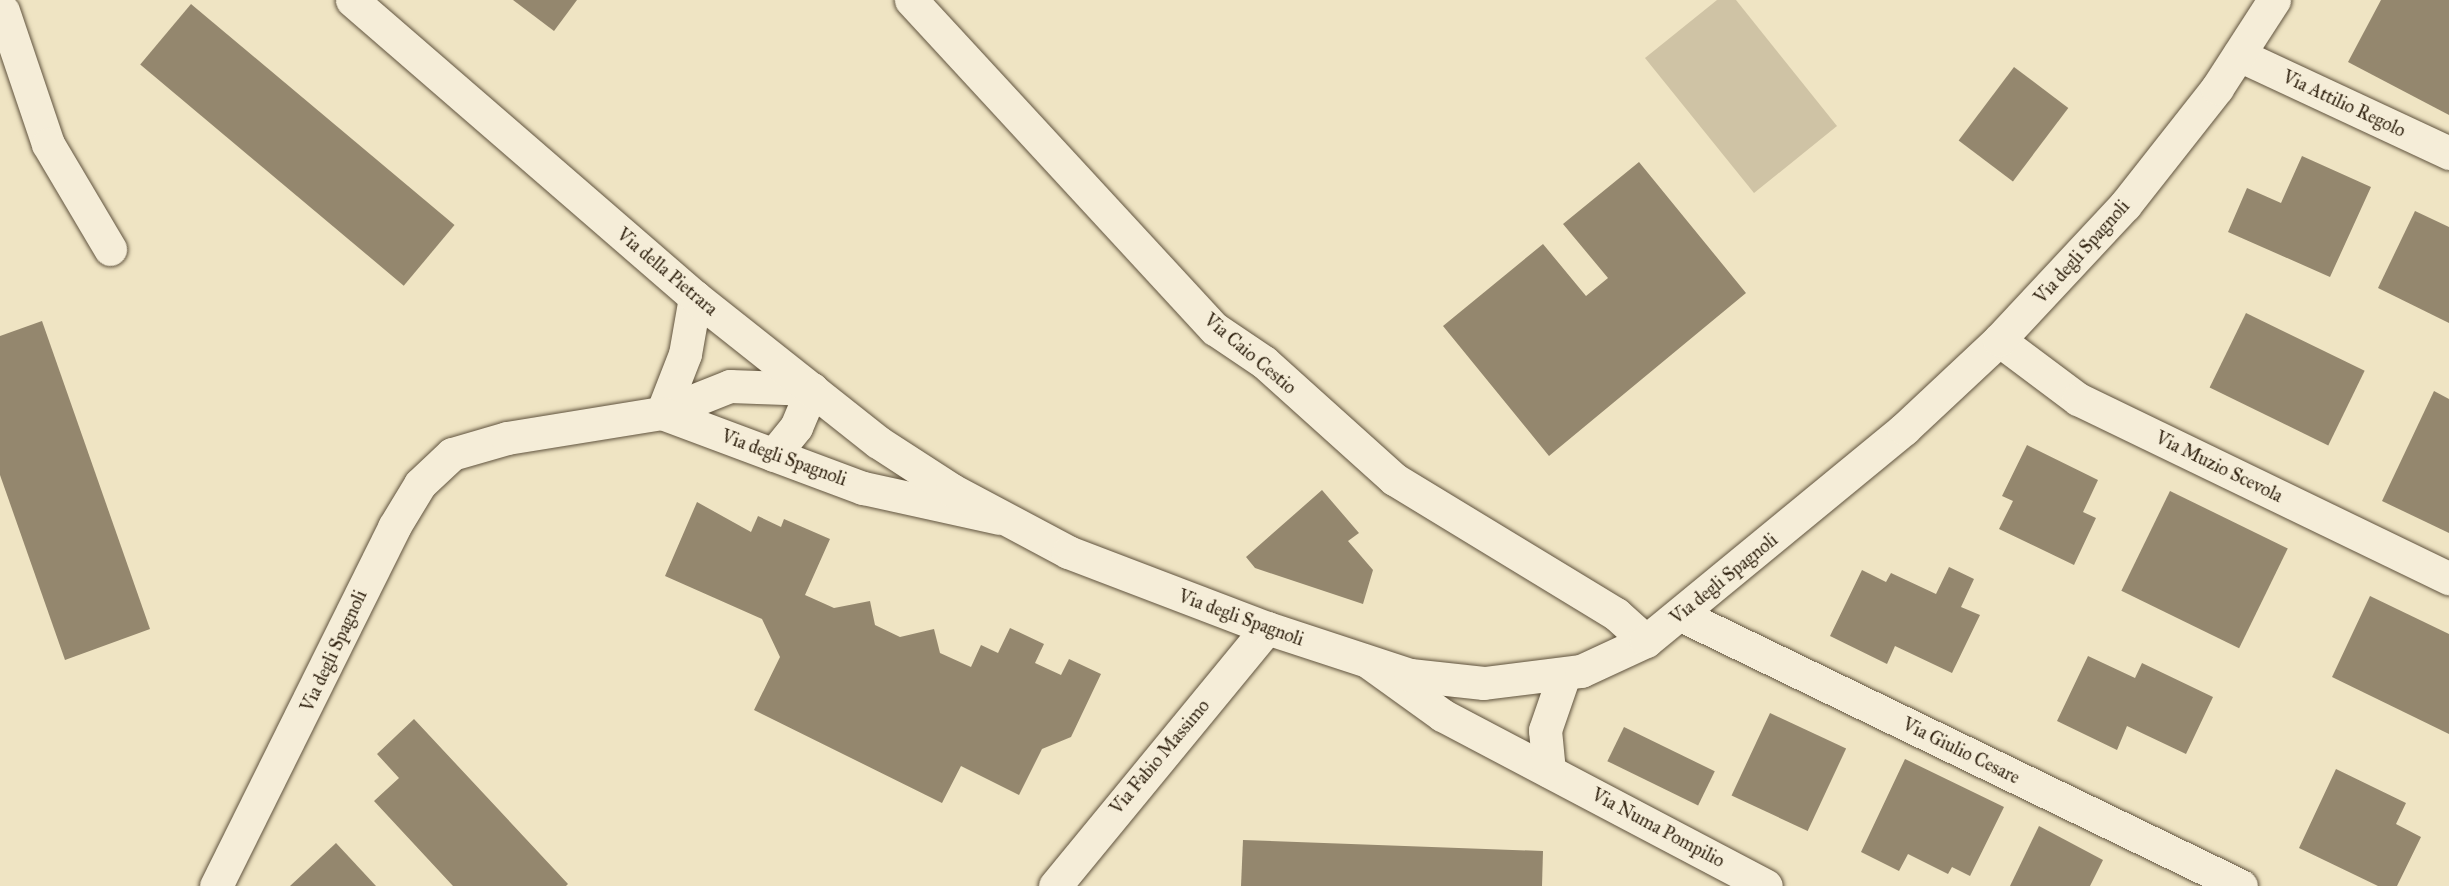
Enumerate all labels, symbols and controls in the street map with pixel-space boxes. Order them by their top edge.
street label: Via Attilio Regolo [2279,66,2409,142]
street label: Via degli Spagnoli [2030,196,2134,308]
street label: Via della Pietrara [612,224,722,320]
street label: Via Caio Cestio [1200,309,1300,399]
street label: Via degli Spagnoli [718,425,850,491]
street label: Via Muzio Scevola [2152,427,2286,507]
street label: Via degli Spagnoli [1666,529,1782,629]
street label: Via degli Spagnoli [1175,585,1307,651]
street label: Via degli Spagnoli [296,587,372,715]
street label: Via Fabio Massimo [1106,695,1214,819]
street label: Via Giulio Cesare [1899,713,2023,789]
street label: Via Numa Pompilio [1588,784,1728,872]

